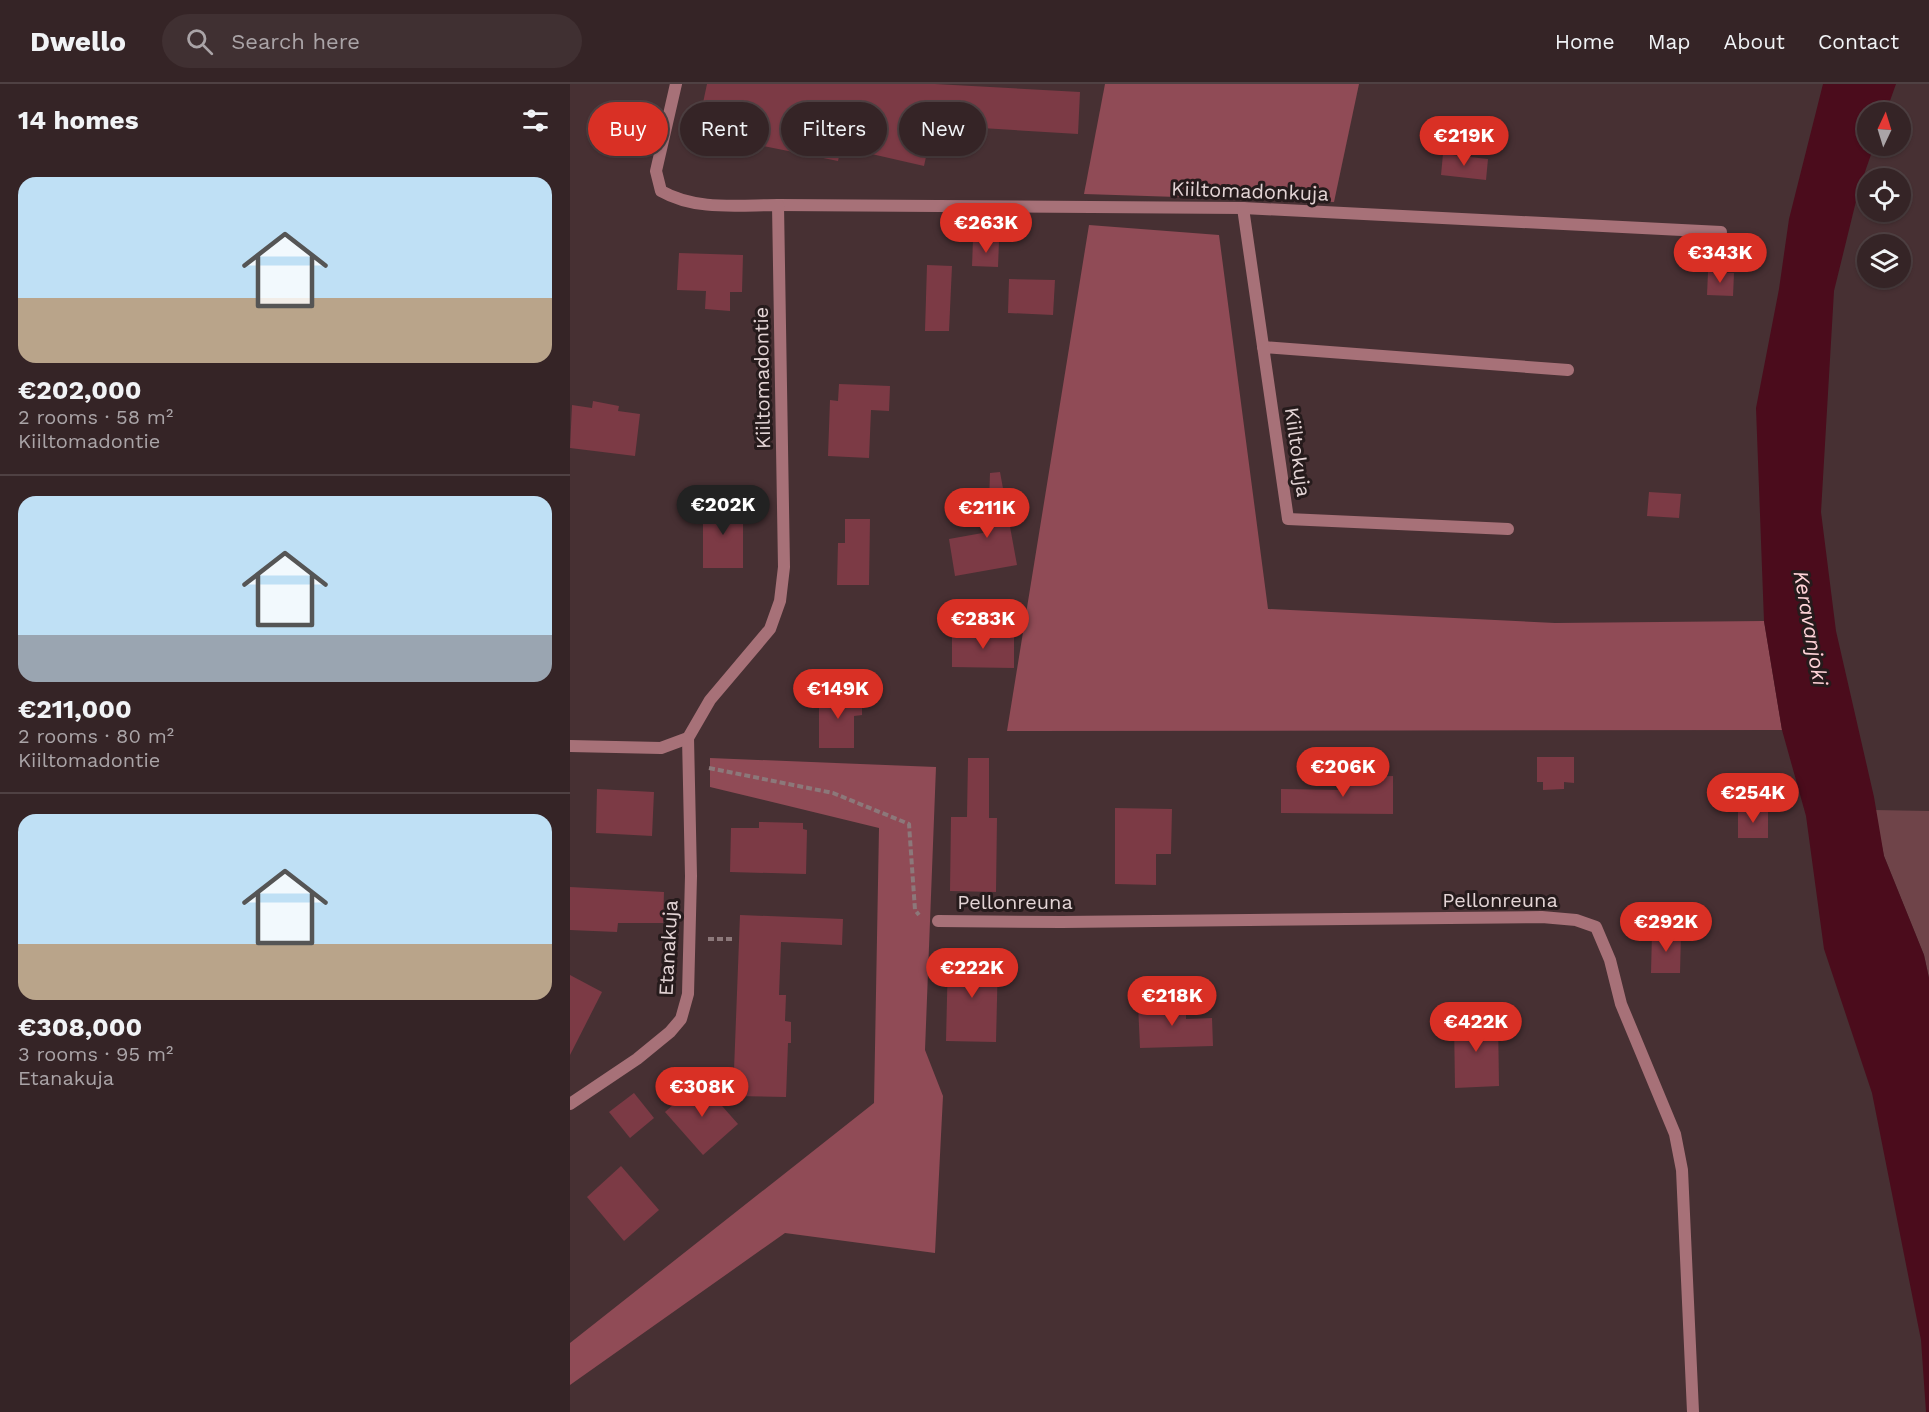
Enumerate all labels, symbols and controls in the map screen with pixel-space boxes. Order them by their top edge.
search box [162,14,582,68]
text: Dwello [30,25,126,58]
icon: search [183,25,216,58]
text: Search here [231,29,360,54]
text: Home [1555,29,1615,54]
text: Map [1648,29,1691,54]
text: About [1724,29,1785,54]
text: Contact [1818,29,1899,54]
chip: Buy [588,102,668,156]
chip: Rent [680,102,769,156]
chip: Filters [781,102,887,156]
chip: New [899,102,986,156]
north arrow [1857,102,1911,156]
map controls [1857,102,1911,288]
icon: filters [519,104,552,137]
text: 14 homes [18,105,139,135]
pin: €219K [1422,116,1506,167]
text: €219K [1434,123,1494,147]
button: locate [1857,168,1911,222]
street label: Kiiltomadonkuja [1171,176,1329,206]
pin: €263K [944,203,1028,254]
text: €263K [954,210,1018,234]
icon: home [231,216,339,324]
pin: €343K [1678,233,1762,284]
button: layers [1857,234,1911,288]
text: €343K [1688,240,1752,264]
street label: Kiiltomadontie [749,307,775,449]
text: €202,000 [18,375,142,405]
text: 2 rooms · 58 m² [18,405,173,429]
street label: Kiiltokuja [1280,406,1316,498]
text: Kiiltomadontie [18,429,160,453]
pin: €202K [681,485,765,536]
pin: €211K [945,488,1029,539]
text: €202K [691,492,755,516]
text: €211K [958,495,1016,519]
icon: home [231,535,339,643]
water label: Keravanjoki [1789,569,1834,688]
pin: €283K [941,599,1025,650]
text: €283K [951,606,1015,630]
pin: €149K [796,669,880,720]
text: €149K [807,676,869,700]
text: €211,000 [18,694,132,724]
text: 2 rooms · 80 m² [18,724,174,748]
pin: €206K [1301,747,1385,798]
text: Kiiltomadontie [18,748,160,772]
text: €206K [1310,754,1376,778]
pin: €254K [1711,773,1795,824]
text: €254K [1721,780,1785,804]
icon: home [231,853,339,961]
street label: Pellonreuna [1442,888,1558,912]
street label: Pellonreuna [957,890,1073,914]
street label: Etanakuja [654,899,682,997]
pin: €292K [1624,902,1708,953]
text: €292K [1634,909,1698,933]
pin: €222K [930,948,1014,999]
text: €222K [940,955,1004,979]
pin: €218K [1130,976,1214,1027]
text: €218K [1142,983,1202,1007]
pin: €422K [1434,1002,1518,1053]
text: €422K [1444,1009,1508,1033]
text: €308,000 [18,1012,142,1042]
text: 3 rooms · 95 m² [18,1042,173,1066]
text: Etanakuja [18,1066,114,1090]
pin: €308K [660,1067,744,1118]
text: €308K [669,1074,735,1098]

